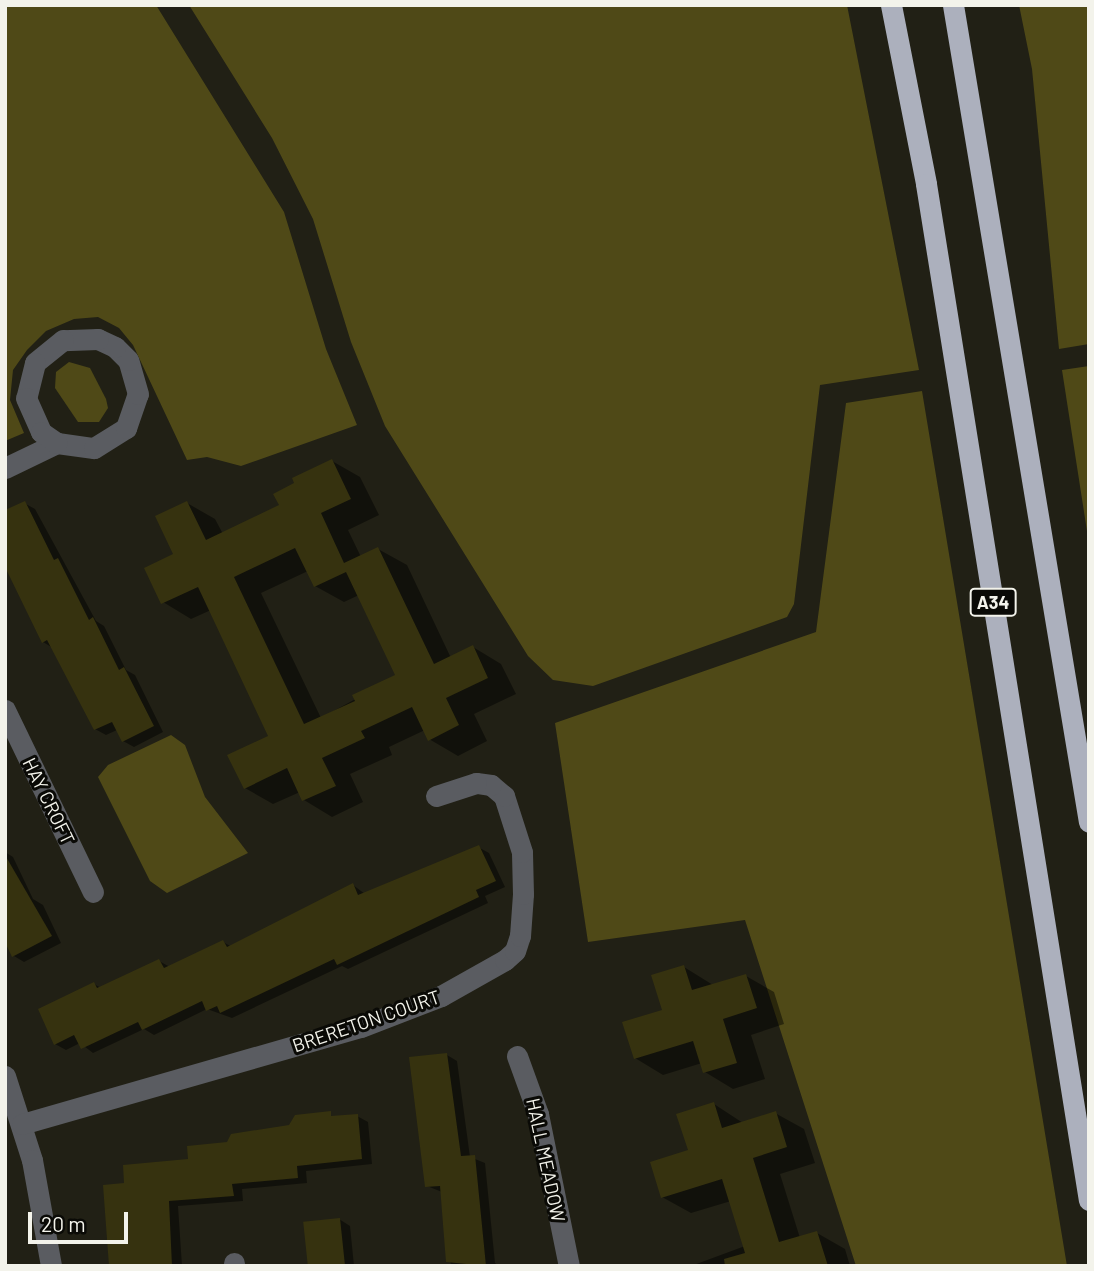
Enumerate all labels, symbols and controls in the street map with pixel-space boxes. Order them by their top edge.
road number: A34 [968,588,1018,616]
street label: HAY CROFT [18,754,80,848]
street label: BRERETON COURT [289,985,443,1057]
street label: HALL MEADOW [522,1096,570,1224]
scale bar [32,1198,131,1242]
text: 20 m [41,1211,86,1236]

